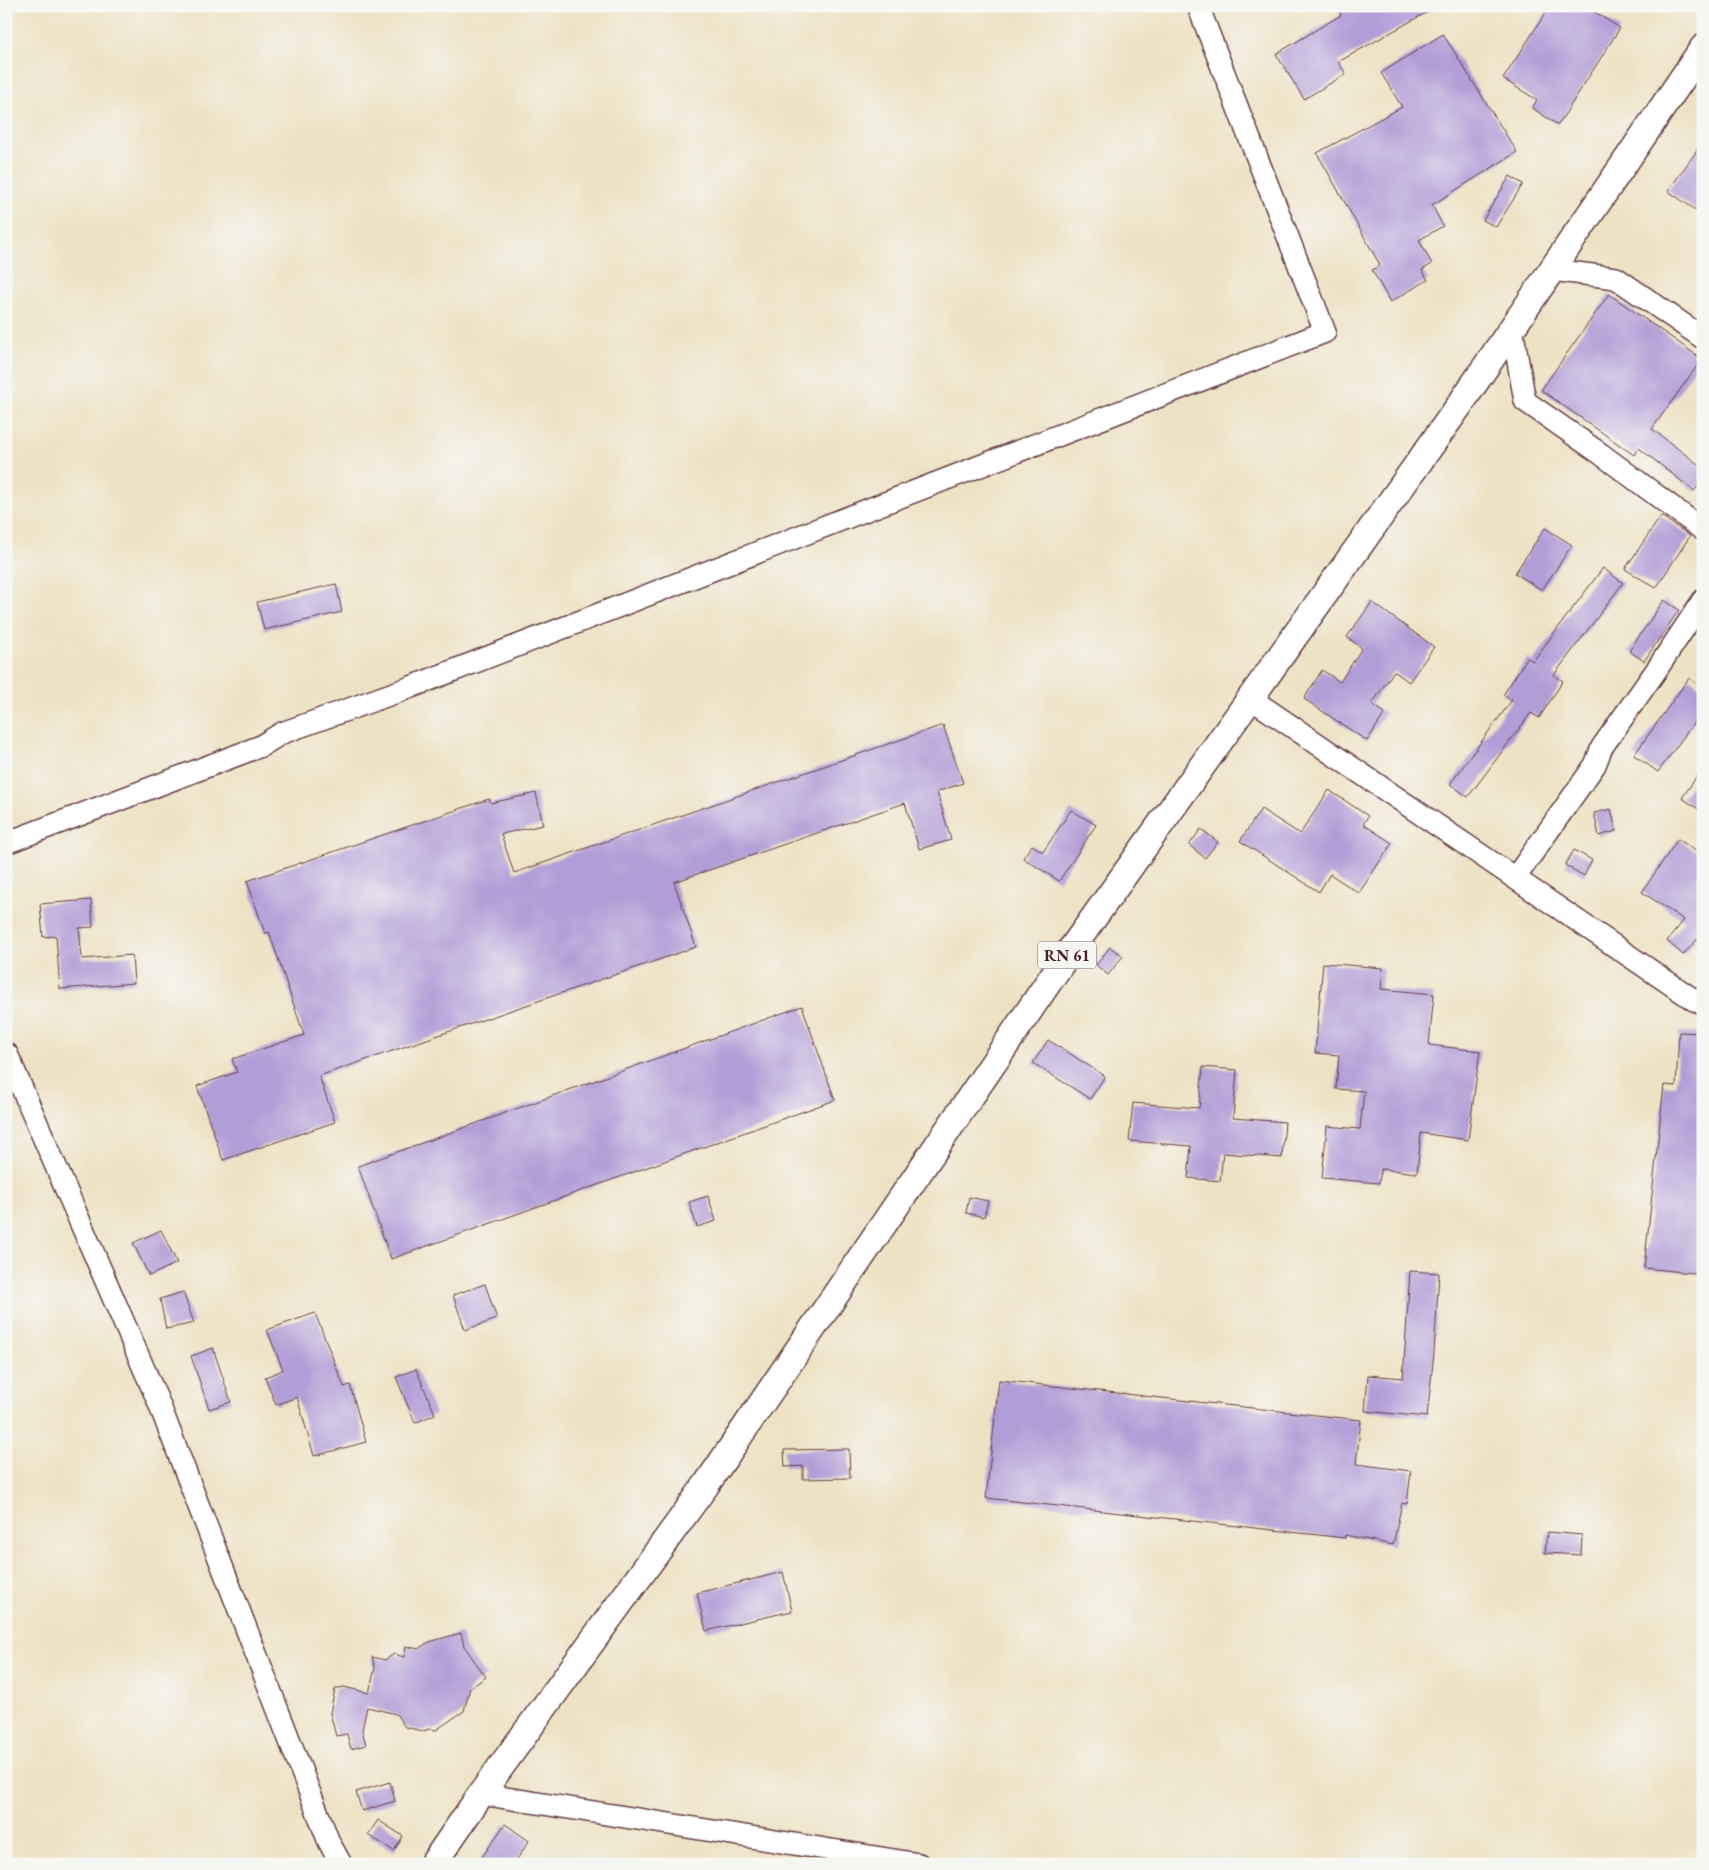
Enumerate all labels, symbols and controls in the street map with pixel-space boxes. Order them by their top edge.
road number: RN 61 [1038,942,1096,968]

